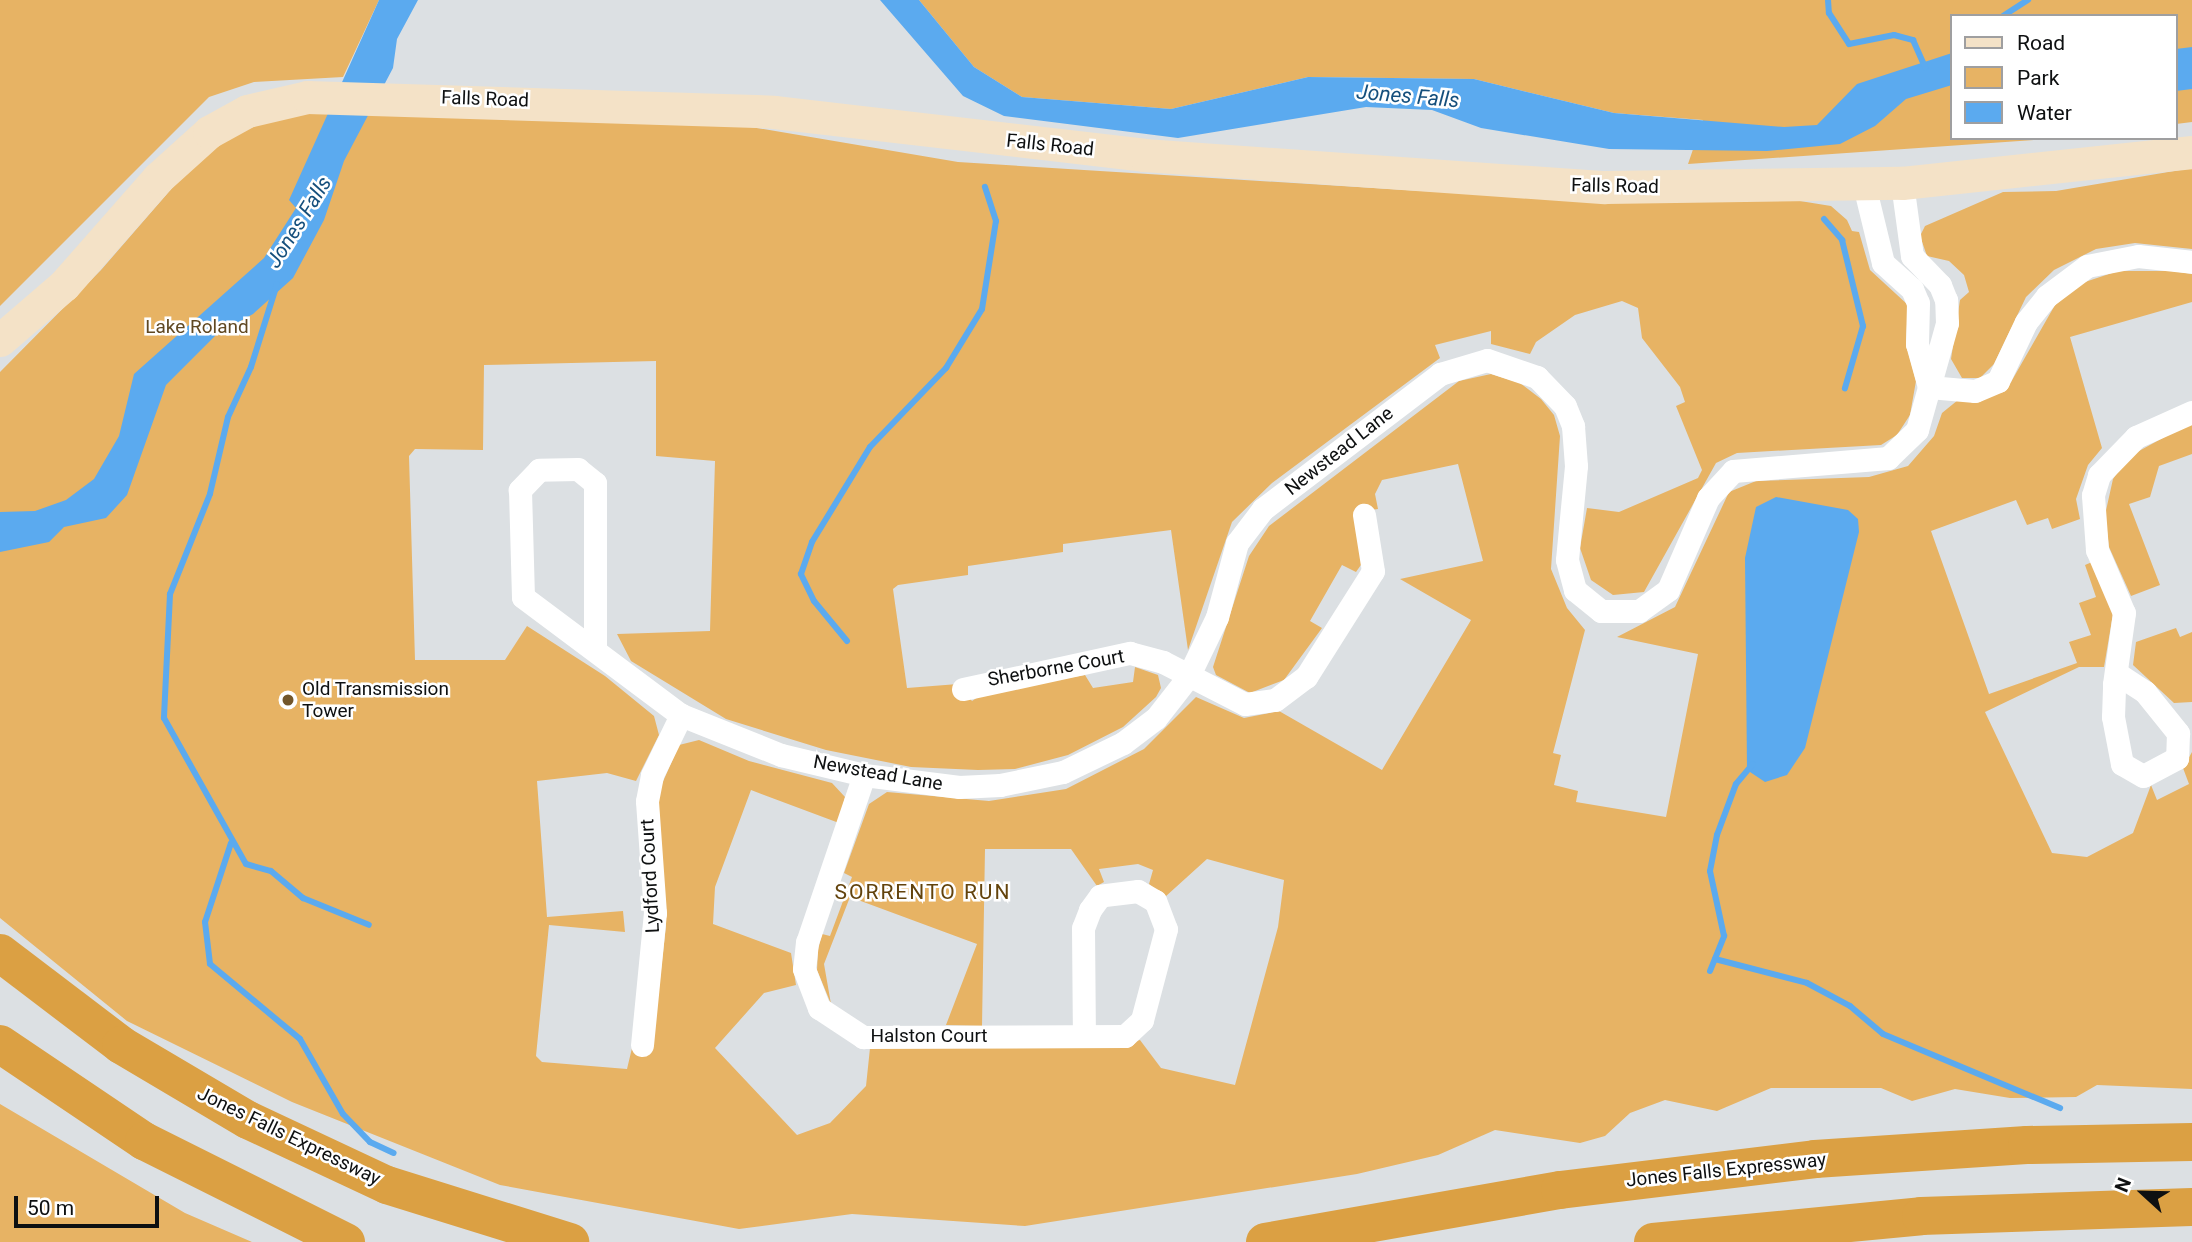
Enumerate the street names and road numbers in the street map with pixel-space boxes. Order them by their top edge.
street label: Falls Road [441,86,529,112]
street label: Falls Road [1005,129,1095,161]
street label: Falls Road [1571,174,1659,198]
street label: Newstead Lane [1280,402,1398,500]
street label: Sherborne Court [986,645,1126,691]
street label: Newstead Lane [812,750,944,796]
street label: Lydford Court [636,818,664,934]
street label: Halston Court [870,1025,988,1047]
street label: Jones Falls Expressway [194,1082,384,1190]
street label: Jones Falls Expressway [1625,1148,1827,1192]

